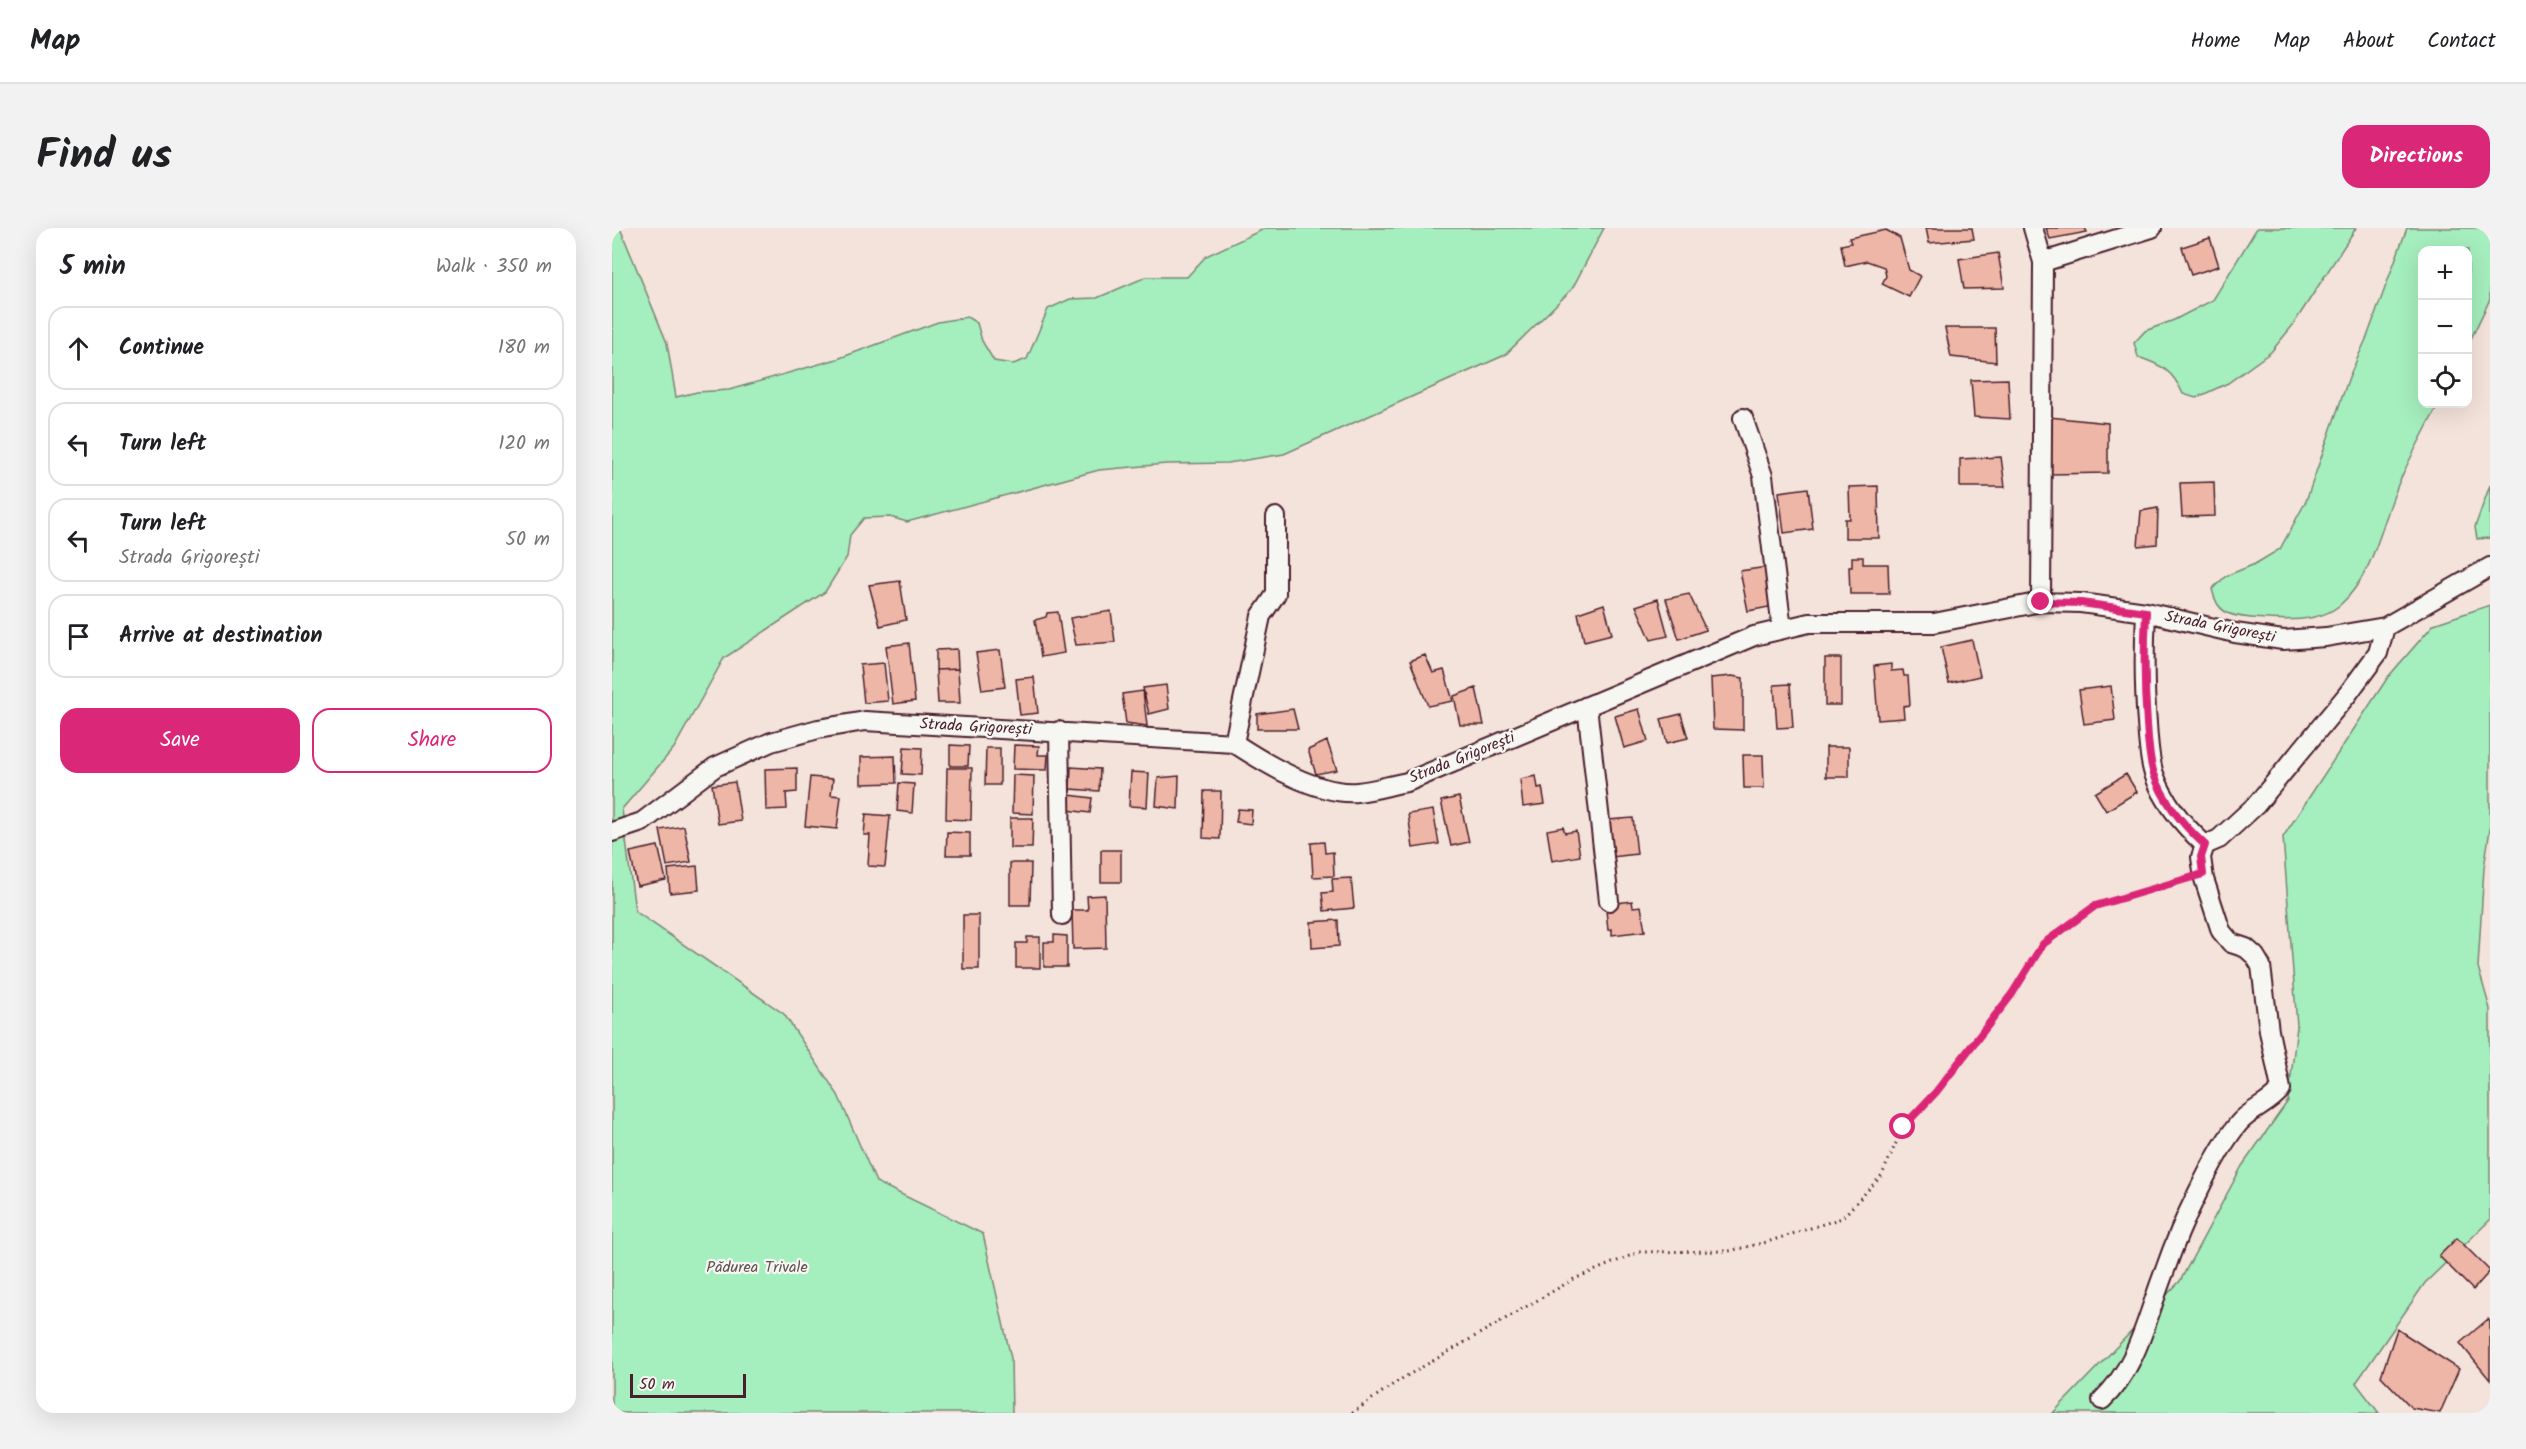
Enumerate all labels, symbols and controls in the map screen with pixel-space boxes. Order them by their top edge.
text: Map [30,19,81,64]
text: Home [2191,25,2240,58]
text: Map [2273,25,2310,58]
text: About [2343,25,2394,58]
text: Contact [2427,25,2496,58]
text: Find us [36,123,172,190]
button: Directions [2342,125,2490,188]
text: 5 min [60,246,126,288]
map controls [2418,246,2472,408]
button: + [2418,246,2472,300]
text: Walk · 350 m [436,251,552,283]
button: − [2418,300,2472,354]
text: Continue [119,331,204,366]
icon: ahead [62,332,95,365]
text: 180 m [498,332,550,364]
button: locate [2418,354,2472,408]
text: Turn left [119,427,206,462]
icon: left [62,428,95,461]
text: 120 m [498,428,550,460]
text: Turn left [119,507,206,542]
icon: left [62,524,95,557]
text: 50 m [505,524,550,556]
text: Strada Grigorești [119,542,260,574]
route end [2027,588,2053,614]
street label: Strada Grigorești [2162,604,2279,650]
text: Arrive at destination [119,619,322,654]
icon: arrive [62,620,95,653]
button: Save [60,708,300,773]
button: Share [312,708,552,773]
street label: Strada Grigorești [919,712,1034,742]
street label: Strada Grigorești [1405,725,1520,791]
route start [1889,1113,1915,1139]
park label: Pădurea Trivale [706,1255,808,1280]
scale bar [630,1371,746,1398]
text: 50 m [639,1372,675,1397]

